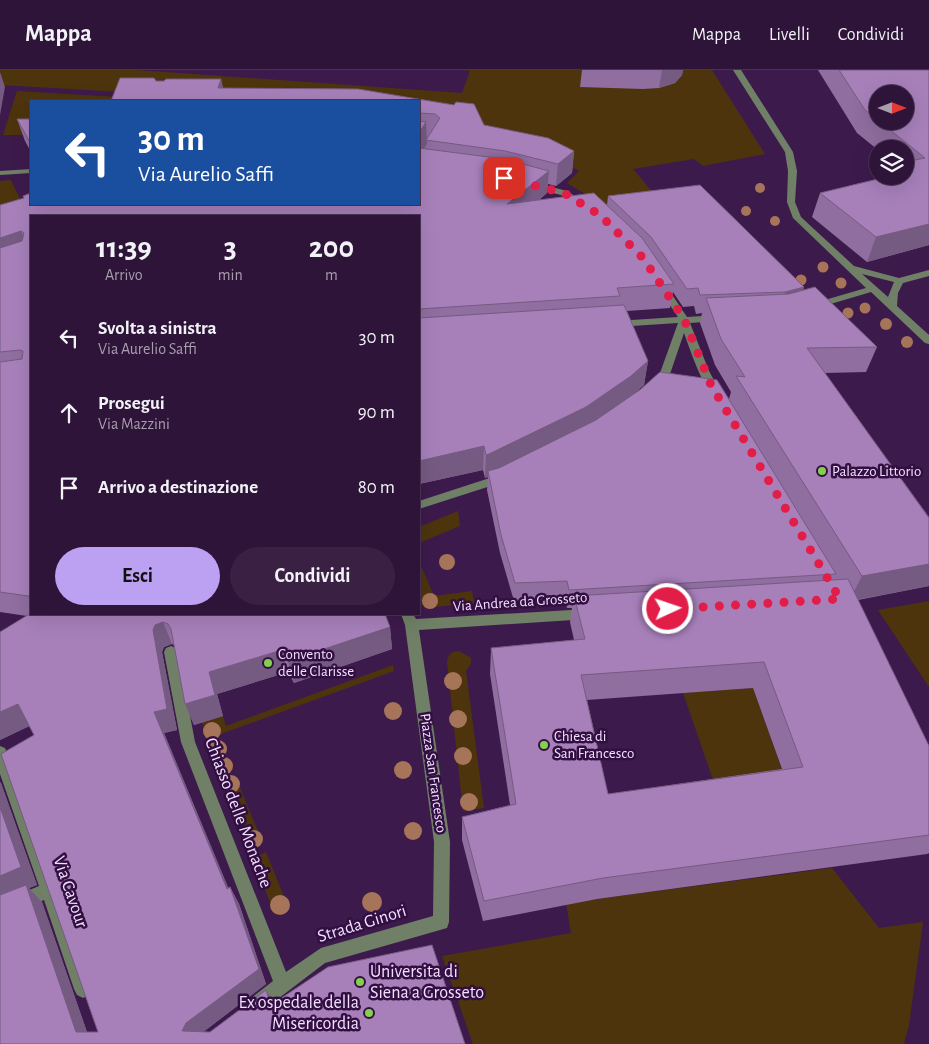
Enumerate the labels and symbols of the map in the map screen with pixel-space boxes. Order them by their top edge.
north arrow [869,85,914,130]
pin [483,157,525,199]
place label: Palazzo Littorio [832,464,921,479]
marker: Palazzo Littorio [816,465,828,477]
position arrow [641,582,693,634]
street label: Via Andrea da Grosseto [452,590,588,614]
place label: Convento delle Clarisse [278,647,354,679]
marker: Convento delle Clarisse [262,657,274,669]
street label: Piazza San Francesco [417,712,449,834]
place label: Chiesa di San Francesco [554,729,634,761]
street label: Chiasso delle Monache [201,736,275,890]
marker: Chiesa di San Francesco [538,739,550,751]
street label: Via Cavour [49,854,91,930]
street label: Strada Ginori [315,902,409,946]
place label: Universita di Siena a Grosseto [370,963,484,1002]
marker: Universita di Siena a Grosseto [354,976,366,988]
place label: Ex ospedale della Misericordia [238,994,359,1033]
marker: Ex ospedale della Misericordia [363,1007,375,1019]

